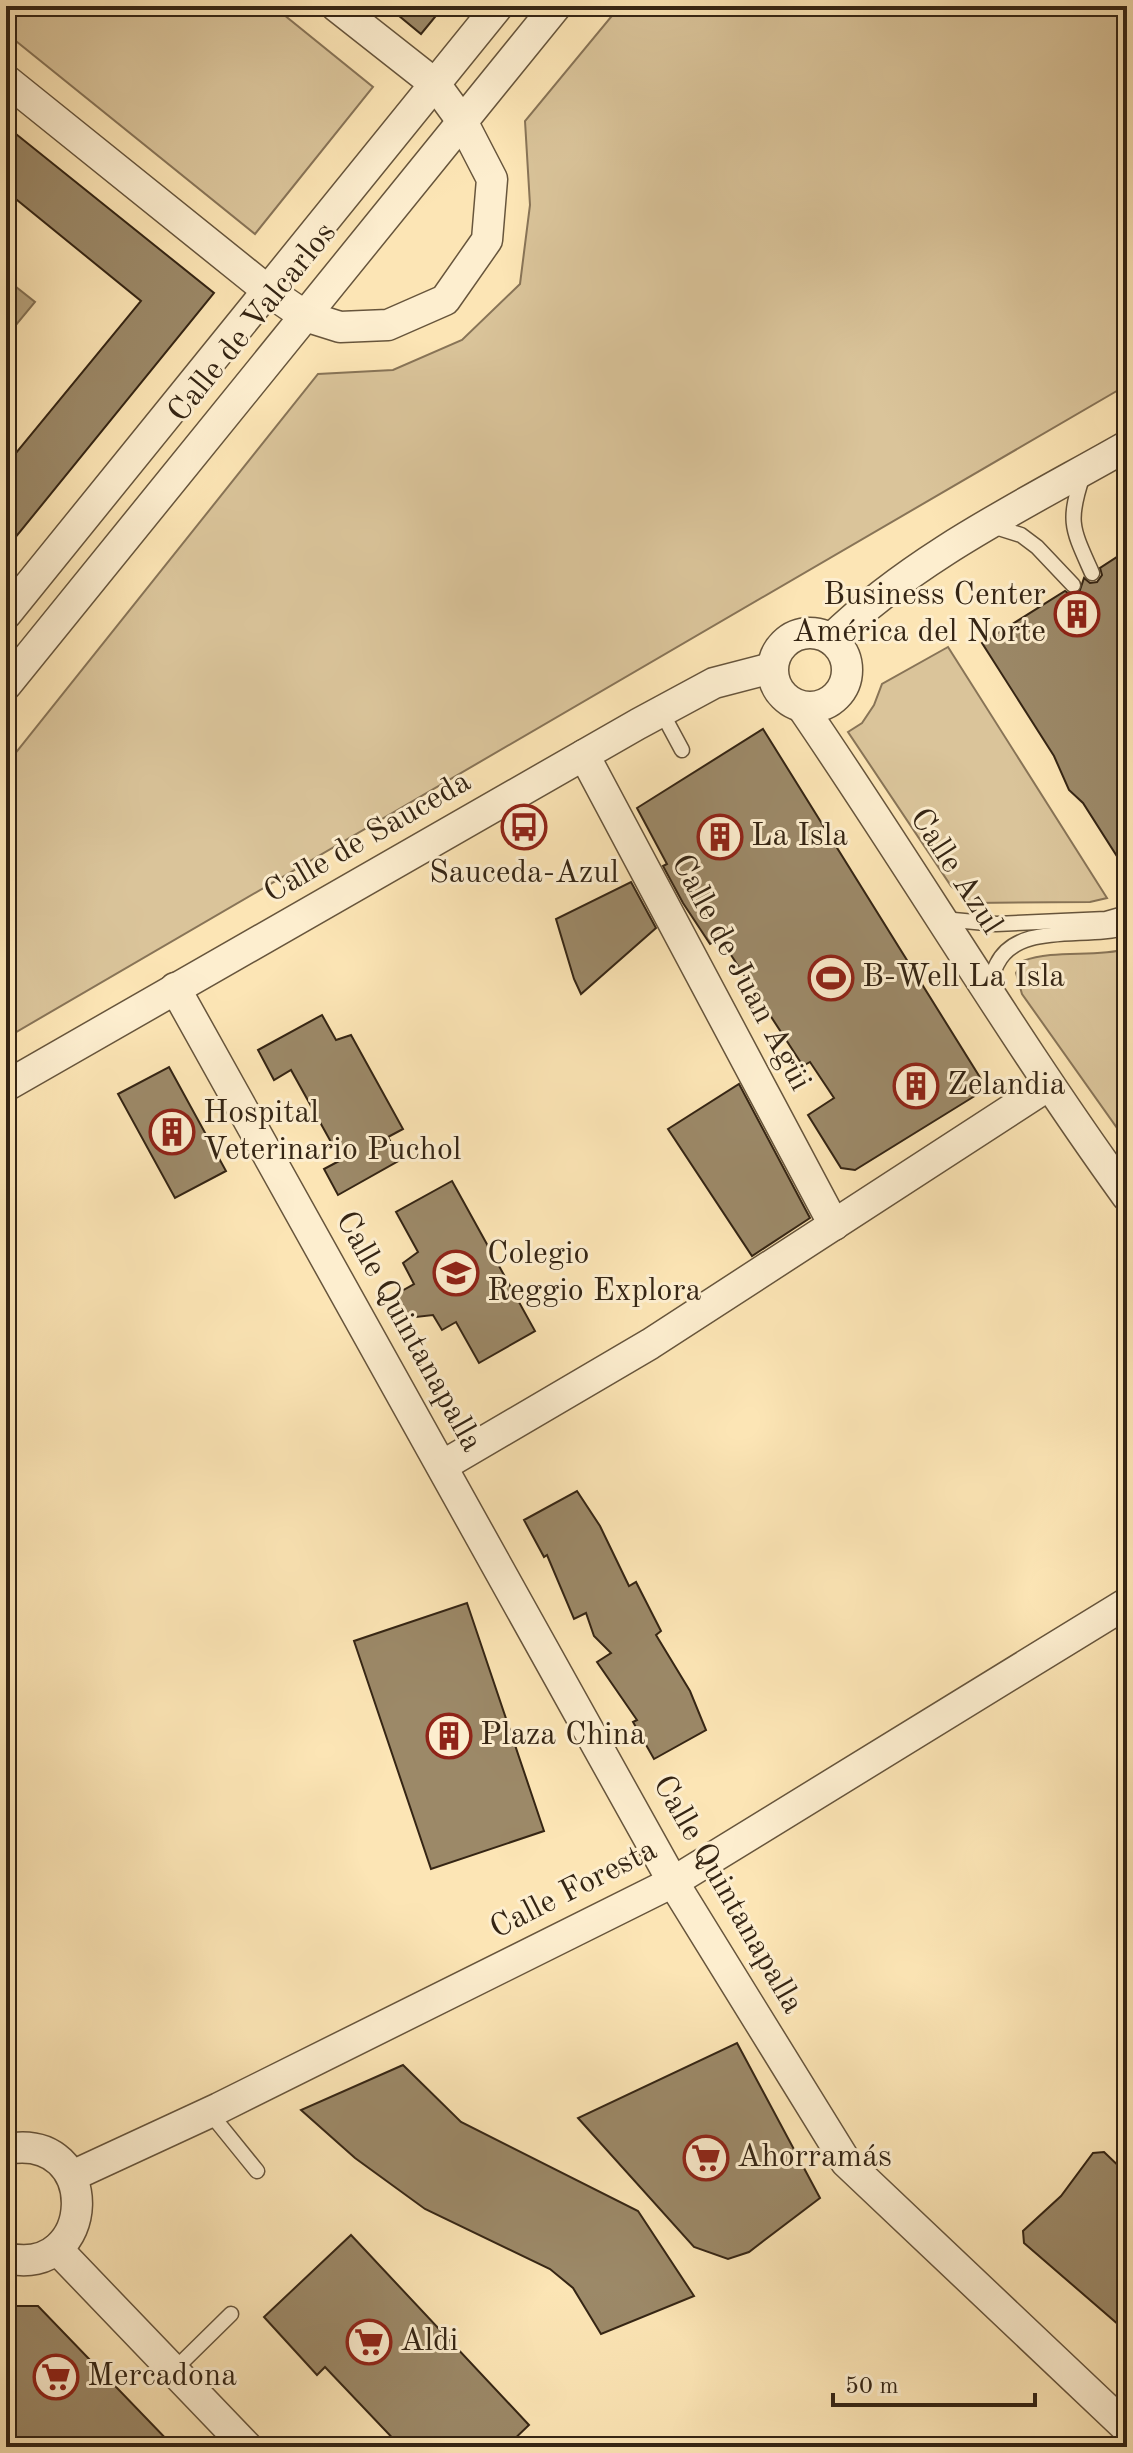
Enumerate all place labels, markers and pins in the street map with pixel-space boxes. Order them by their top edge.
place label: Business Center América del Norte [792,580,1046,649]
building icon: Business Center América del Norte [1053,590,1101,638]
bus stop icon: Sauceda-Azul [500,803,548,851]
building icon: La Isla [696,813,744,861]
place label: La Isla [751,821,848,853]
place label: Sauceda-Azul [429,858,619,890]
sports icon: B-Well La Isla [807,954,855,1002]
place label: B-Well La Isla [862,962,1065,994]
building icon: Zelandia [892,1062,940,1110]
place label: Zelandia [947,1070,1066,1102]
place label: Hospital Veterinario Puchol [203,1098,461,1167]
building icon: Hospital Veterinario Puchol [148,1108,196,1156]
place label: Colegio Reggio Explora [487,1239,702,1308]
school or university icon: Colegio Reggio Explora [432,1249,480,1297]
building icon: Plaza China [425,1712,473,1760]
place label: Plaza China [480,1720,646,1752]
supermarket icon: Ahorramás [682,2134,730,2182]
place label: Ahorramás [737,2142,892,2174]
supermarket icon: Aldi [345,2318,393,2366]
place label: Aldi [400,2326,458,2358]
supermarket icon: Mercadona [32,2353,80,2401]
place label: Mercadona [87,2361,237,2393]

